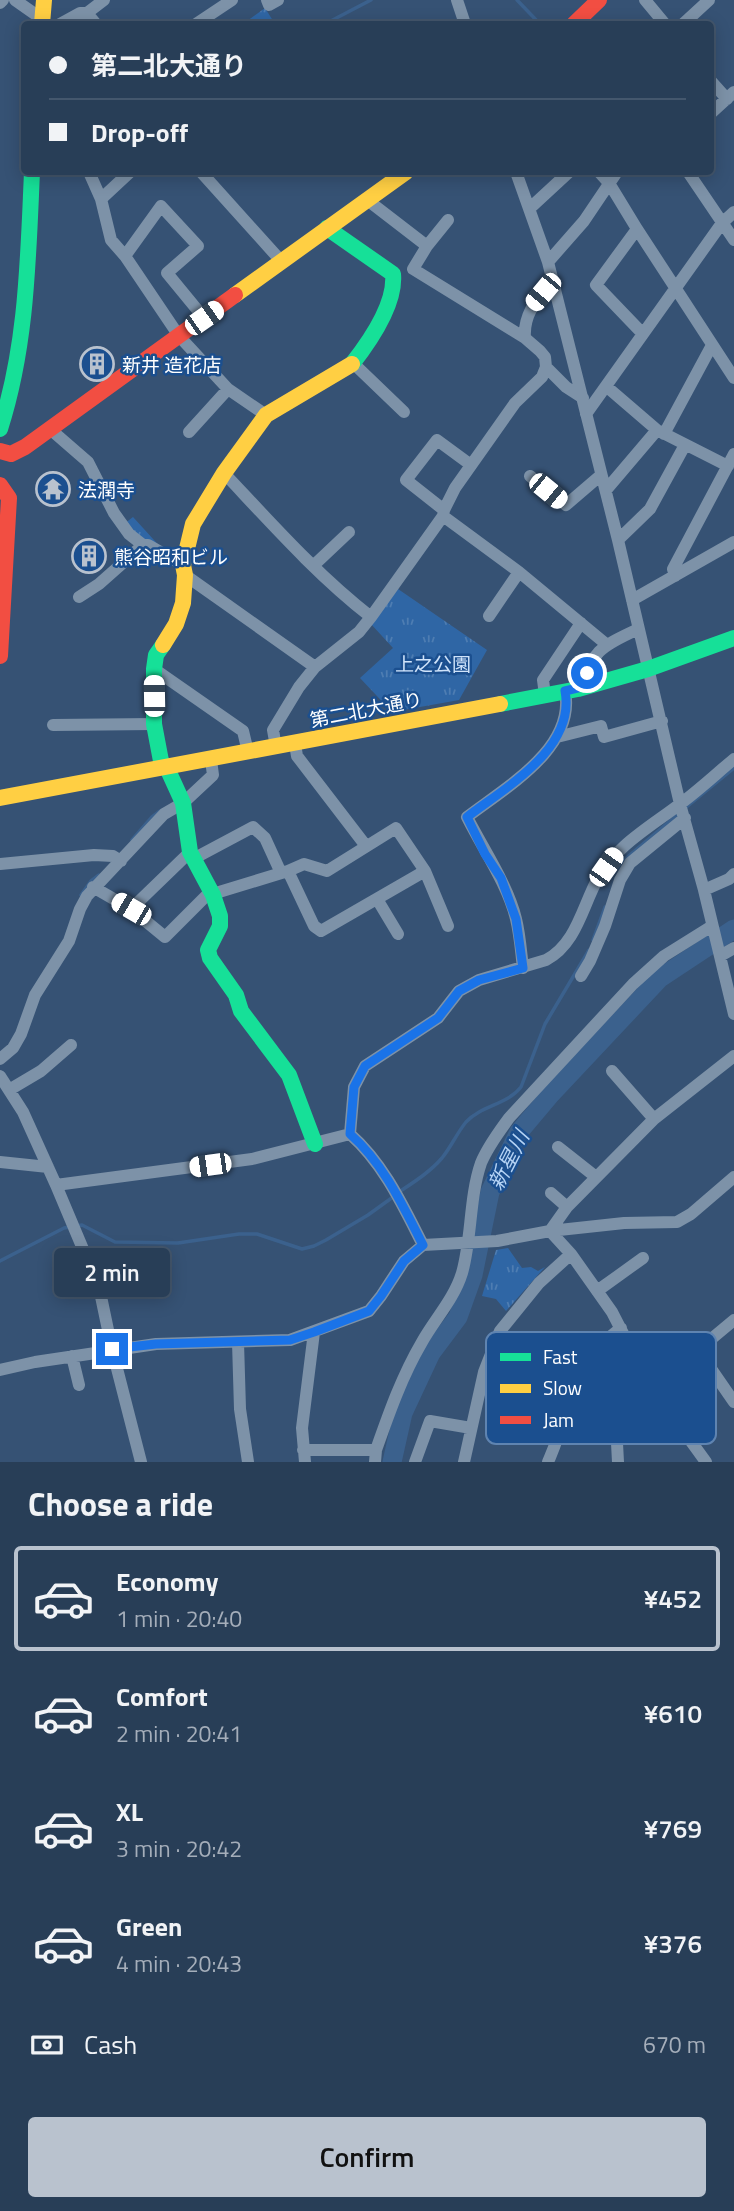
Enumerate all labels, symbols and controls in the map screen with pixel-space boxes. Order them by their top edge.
text: 第二北大通り [91,46,247,85]
text: Drop-off [91,113,188,152]
car [522,269,565,315]
car [181,297,228,339]
building icon: 新井 造花店 [78,345,116,383]
place label: 新井 造花店 [122,350,221,379]
temple icon: 法潤寺 [34,470,72,508]
car [526,470,571,512]
place label: 法潤寺 [78,475,135,504]
building icon: 熊谷昭和ビル [70,537,108,575]
place label: 熊谷昭和ビル [114,542,228,571]
park label: 上之公園 [395,649,471,678]
route start [571,657,603,689]
car [144,675,165,717]
street label: 第二北大通り [307,684,425,734]
car [586,844,627,890]
car [108,889,155,929]
water label: 新星川 [479,1123,537,1195]
car [188,1152,233,1178]
callout: 2 min [54,1248,170,1296]
text: 2 min [84,1255,140,1290]
legend [486,1332,716,1444]
route end [96,1333,128,1365]
text: Fast [543,1342,578,1371]
text: Slow [543,1373,582,1402]
text: Jam [543,1405,574,1434]
text: Choose a ride [28,1480,213,1528]
text: Economy [116,1562,218,1601]
icon: car [32,1567,95,1630]
text: ¥452 [644,1579,702,1618]
text: 1 min · 20:40 [116,1601,242,1636]
text: Comfort [116,1677,208,1716]
icon: car [32,1682,95,1745]
text: ¥610 [644,1694,702,1733]
text: 2 min · 20:41 [116,1716,242,1751]
text: XL [116,1792,143,1831]
icon: car [32,1797,95,1860]
text: ¥769 [644,1809,702,1848]
text: 3 min · 20:42 [116,1831,242,1866]
text: Green [116,1907,182,1946]
icon: car [32,1912,95,1975]
text: ¥376 [644,1924,702,1963]
text: 4 min · 20:43 [116,1946,242,1981]
text: Cash [84,2025,137,2064]
icon: cash [28,2026,66,2064]
text: 670 m [643,2027,706,2062]
button: Confirm [28,2117,706,2197]

